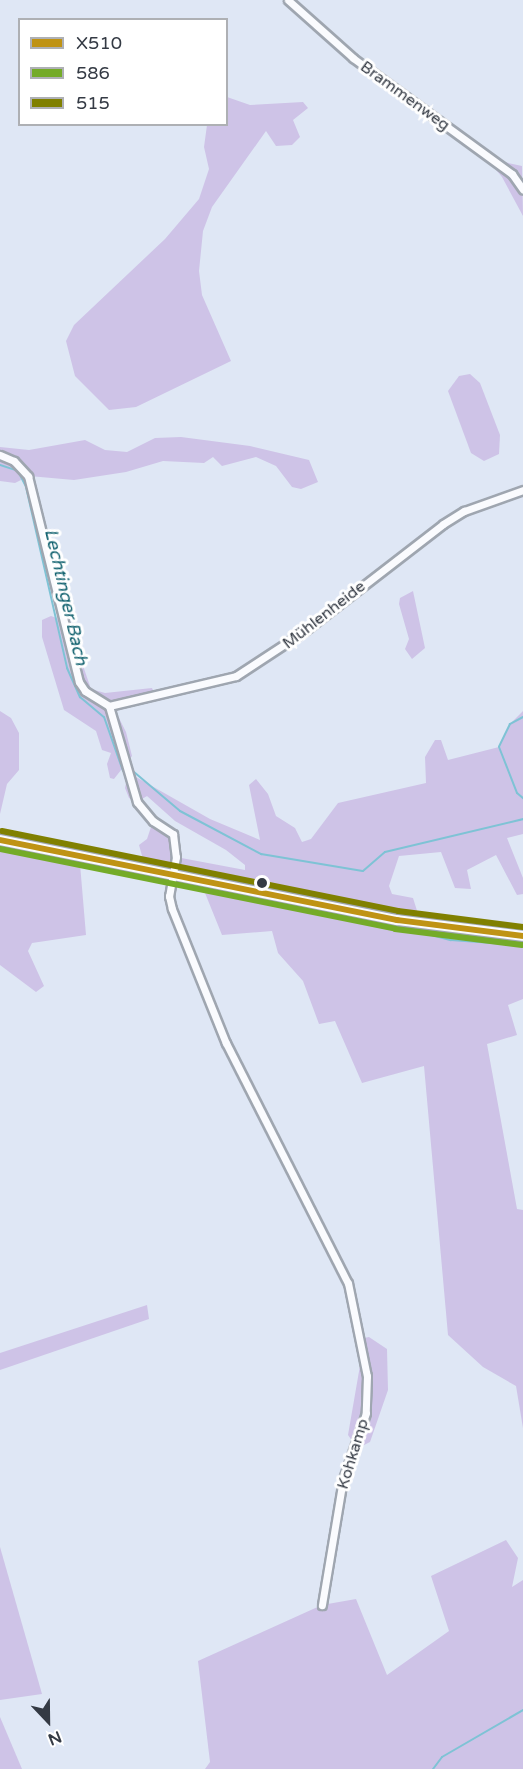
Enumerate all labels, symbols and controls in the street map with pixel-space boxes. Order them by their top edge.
legend [18,18,228,126]
text: X510 [76,32,122,54]
street label: Brammenweg [357,57,453,135]
text: 586 [76,62,110,84]
text: 515 [76,92,110,114]
water label: Lechtinger Bach [40,527,92,667]
street label: Mühlenheide [279,577,369,653]
unlabelled marker [256,877,268,889]
street label: Kohkamp [333,1417,373,1491]
north arrow [18,1691,78,1751]
text: N [45,1726,64,1749]

